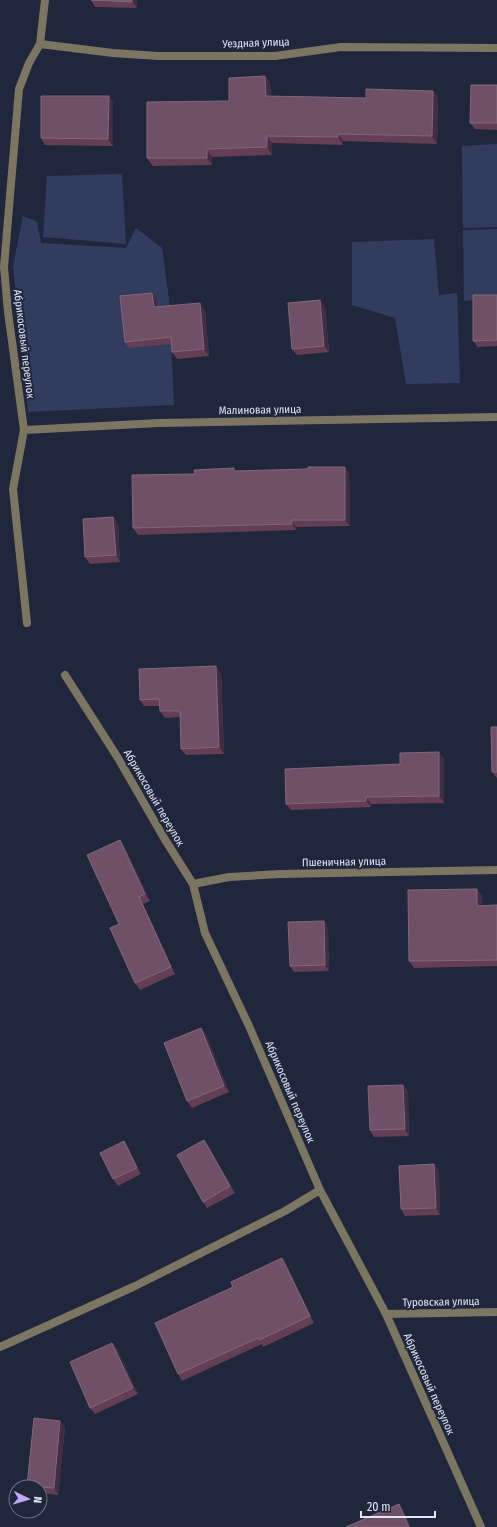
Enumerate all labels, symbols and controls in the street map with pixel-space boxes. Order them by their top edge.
street label: Уездная улица [221,35,290,51]
street label: Абрикосовый переулок [11,289,37,400]
street label: Малиновая улица [218,403,302,417]
street label: Абрикосовый переулок [121,747,187,849]
street label: Пшеничная улица [302,855,386,869]
street label: Абрикосовый переулок [263,1039,318,1146]
street label: Туровская улица [402,1295,480,1309]
street label: Абрикосовый переулок [401,1331,458,1437]
north arrow [8,1479,48,1519]
scale bar [361,1493,435,1519]
text: N [31,1496,44,1504]
text: 20 m [367,1500,391,1514]

